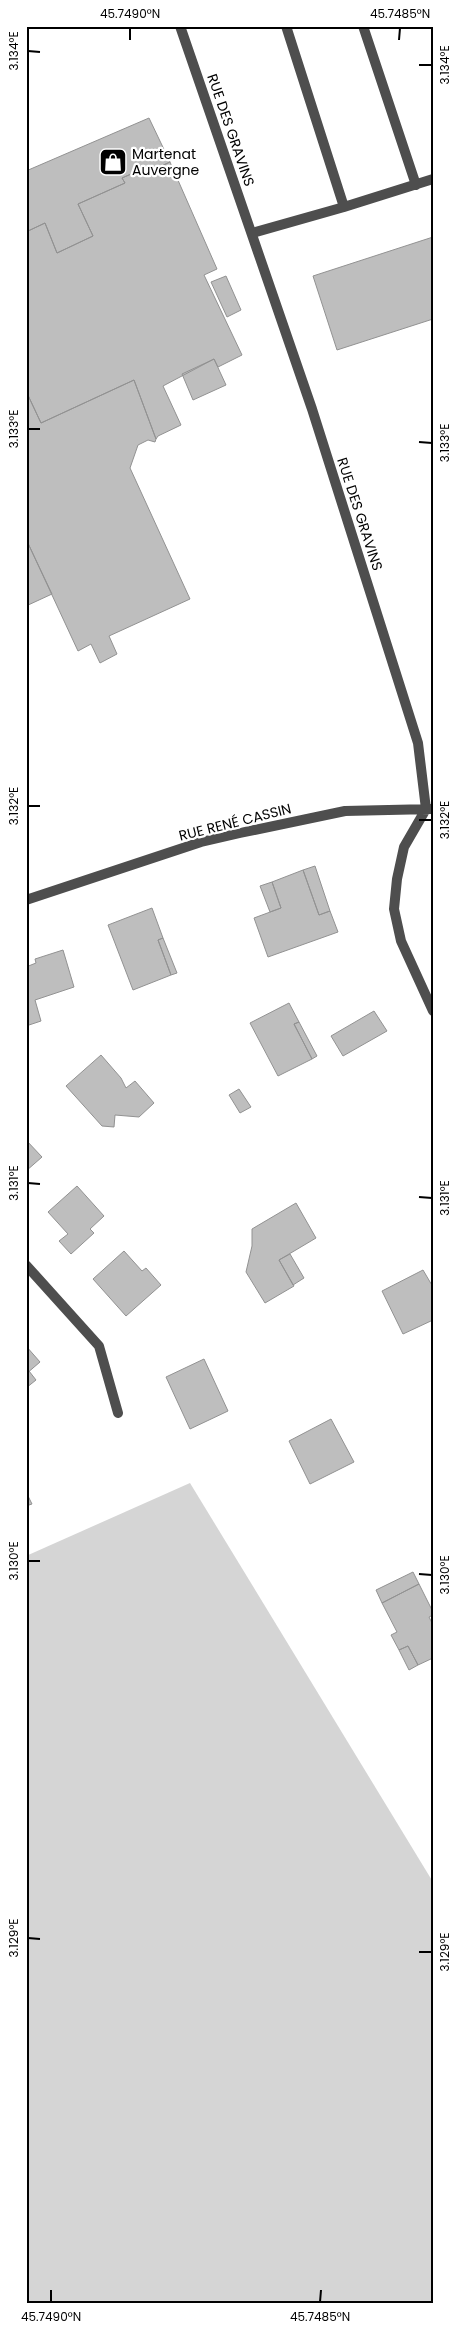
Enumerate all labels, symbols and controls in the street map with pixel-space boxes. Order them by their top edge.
text: 45.7490°N [100,5,160,22]
text: 45.7485°N [370,5,430,22]
text: 3.134°E [5,31,22,71]
text: 3.134°E [436,45,453,85]
street label: RUE DES GRAVINS [202,71,260,189]
place label: Martenat Auvergne [132,144,200,180]
shop icon: Martenat Auvergne [98,147,128,177]
text: 3.133°E [5,410,22,448]
text: 3.133°E [436,424,453,462]
street label: RUE DES GRAVINS [332,455,388,573]
text: 3.132°E [5,787,22,825]
street label: RUE RENÉ CASSIN [177,798,293,846]
text: 3.132°E [436,801,453,839]
text: 3.131°E [5,1165,22,1201]
text: 3.131°E [436,1180,453,1216]
text: 3.130°E [5,1541,22,1581]
text: 3.130°E [436,1555,453,1595]
text: 3.129°E [5,1919,22,1957]
text: 3.129°E [436,1933,453,1971]
text: 45.7490°N [21,2308,81,2325]
text: 45.7485°N [290,2308,350,2325]

